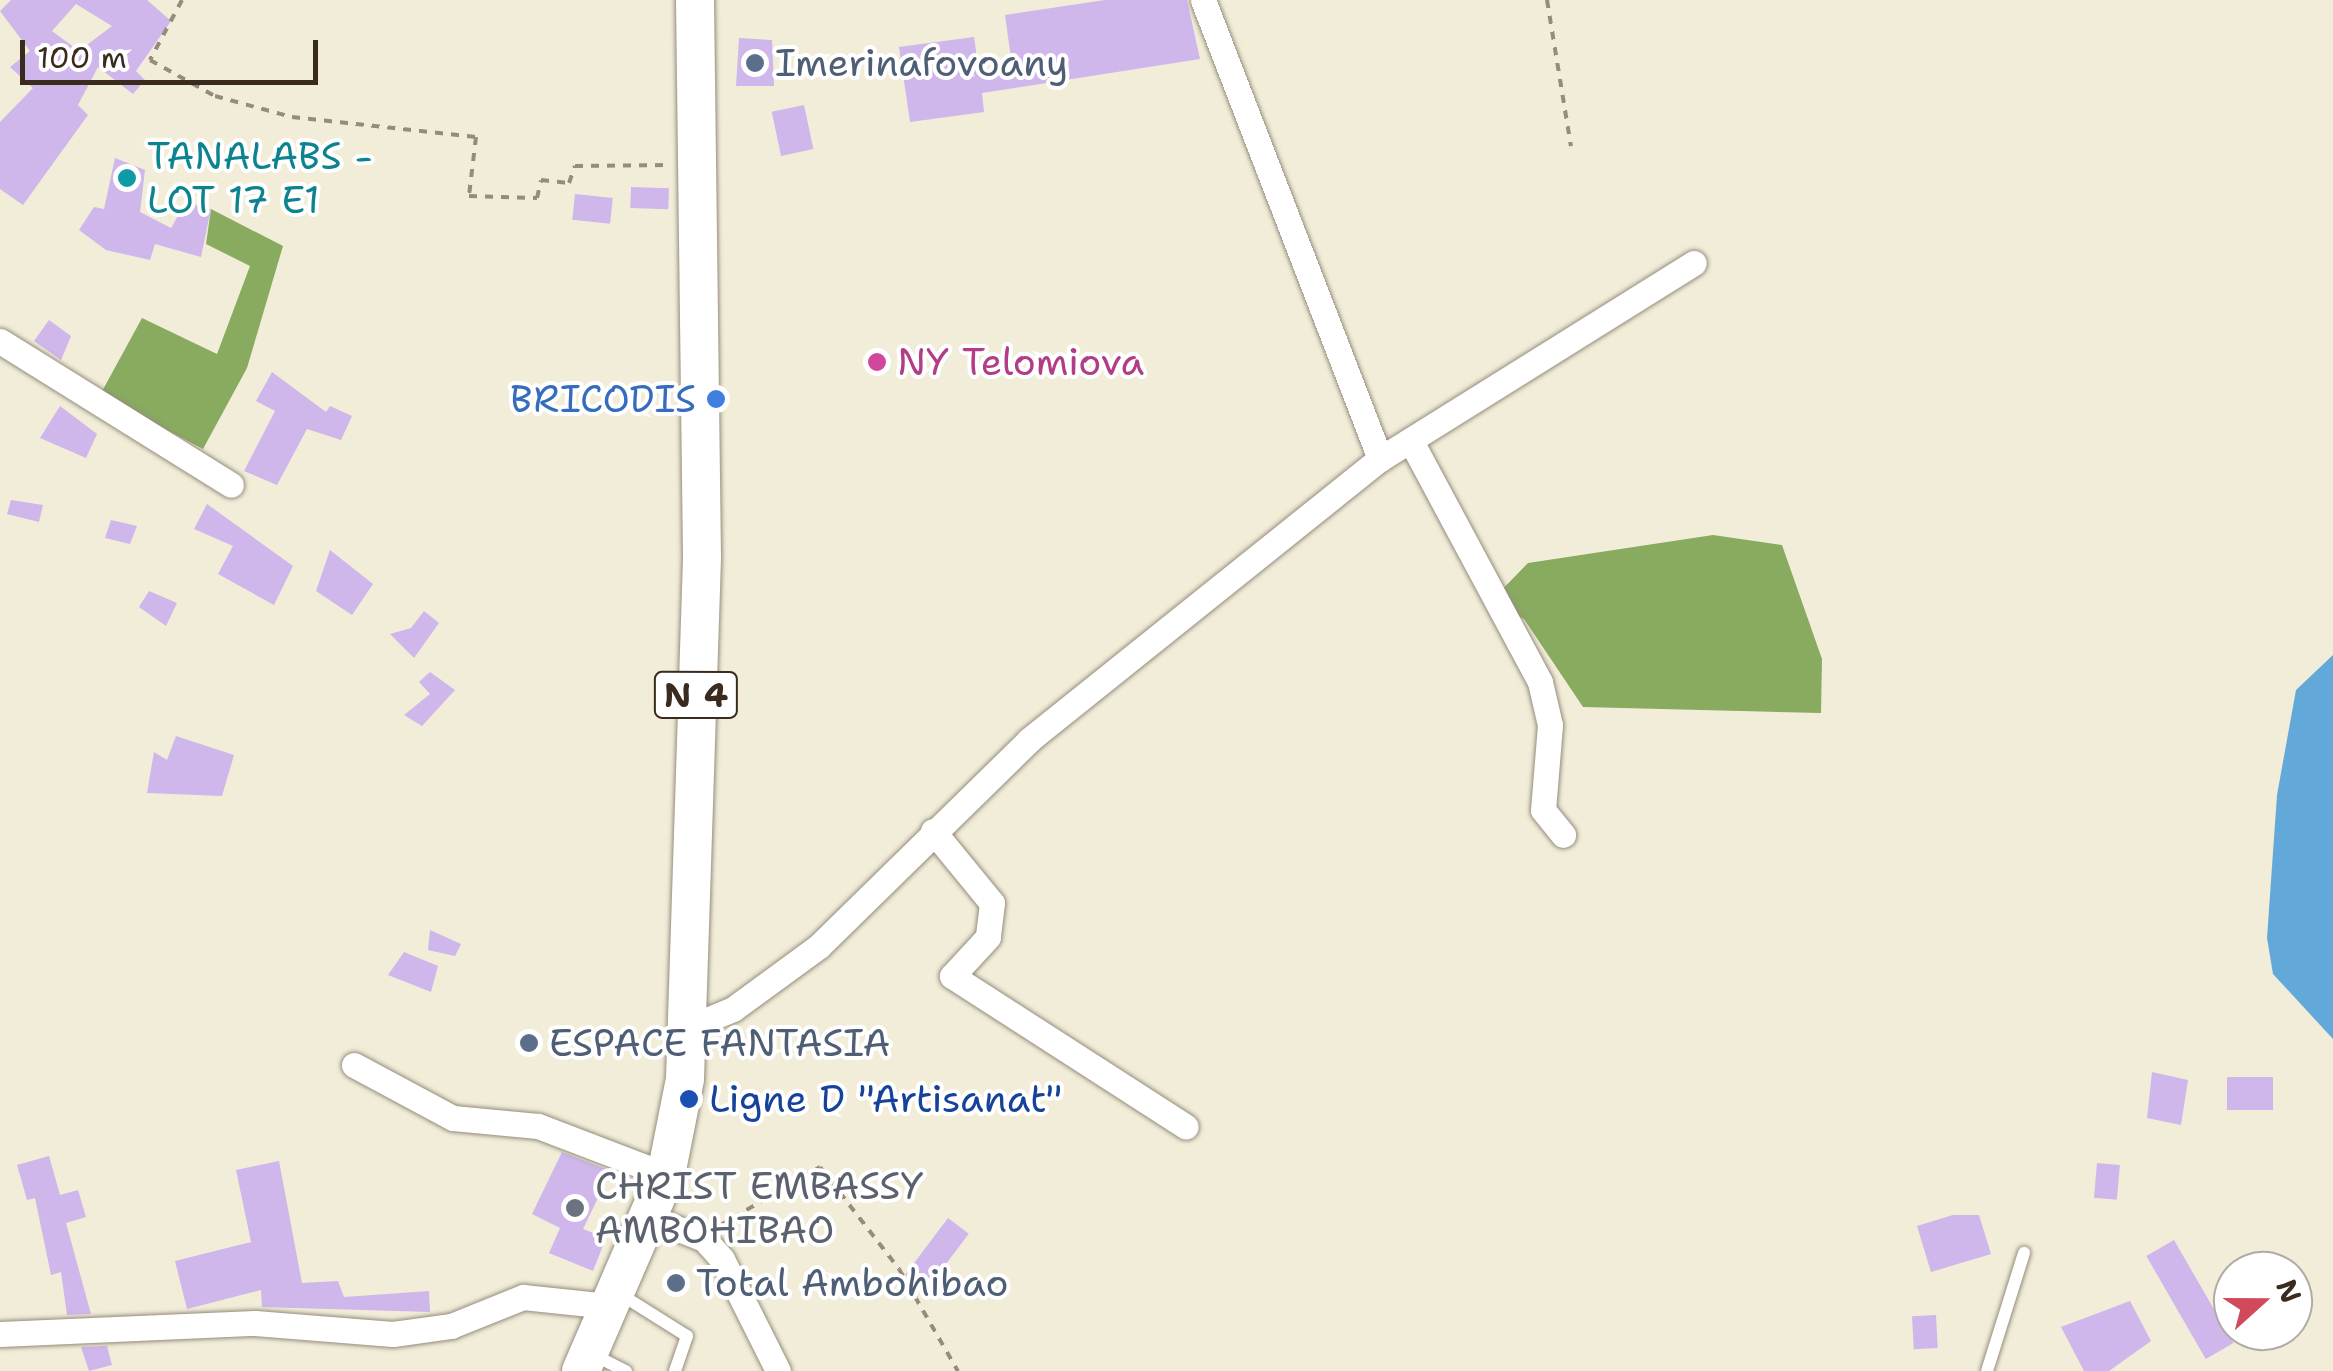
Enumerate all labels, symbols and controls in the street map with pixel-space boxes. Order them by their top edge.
scale bar [25,20,322,82]
text: 100 m [37,37,127,78]
place label: Imerinafovoany [775,40,1068,86]
marker: Imerinafovoany [744,52,766,74]
place label: TANALABS - LOT 17 E1 [147,133,373,222]
marker: TANALABS - LOT 17 E1 [116,167,138,189]
place label: NY Telomiova [897,339,1144,385]
marker: NY Telomiova [866,351,888,373]
place label: BRICODIS [510,376,696,422]
marker: BRICODIS [705,388,727,410]
road number: N 4 [654,665,738,725]
place label: ESPACE FANTASIA [549,1020,890,1066]
marker: ESPACE FANTASIA [518,1032,540,1054]
place label: Ligne D "Artisanat" [709,1076,1062,1122]
marker: Ligne D "Artisanat" [678,1088,700,1110]
place label: CHRIST EMBASSY AMBOHIBAO [595,1163,923,1252]
marker: CHRIST EMBASSY AMBOHIBAO [564,1197,586,1219]
north arrow [2213,1251,2313,1351]
place label: Total Ambohibao [696,1260,1009,1306]
marker: Total Ambohibao [665,1272,687,1294]
text: N [2267,1274,2311,1308]

